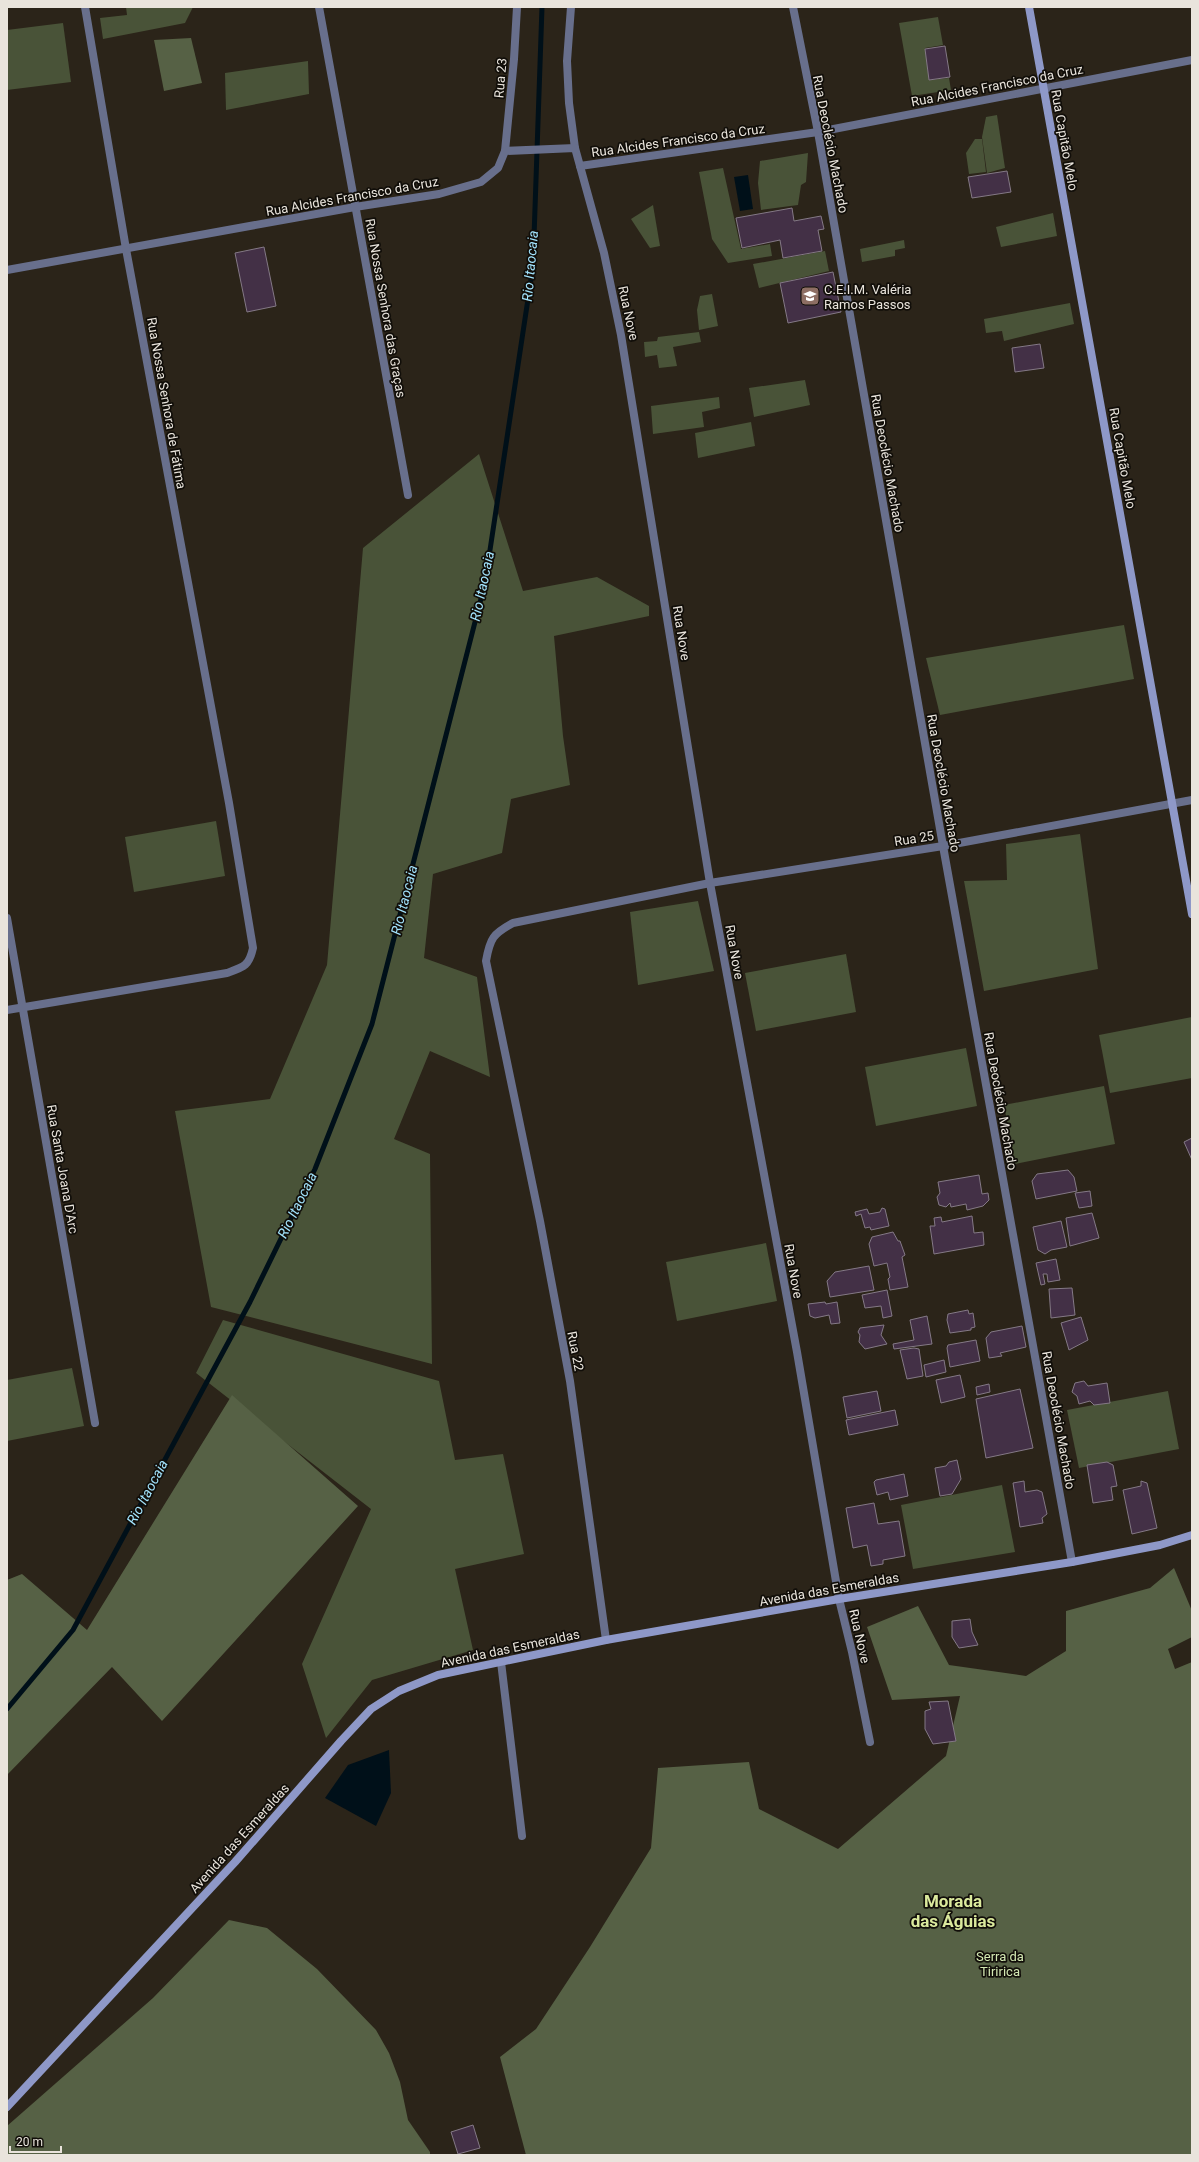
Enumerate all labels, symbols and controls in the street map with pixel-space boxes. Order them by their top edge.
street label: Rua 23 [491,57,510,99]
street label: Rua Alcides Francisco da Cruz [910,61,1085,110]
street label: Rua Deoclécio Machado [810,74,851,214]
street label: Rua Capitão Melo [1048,88,1081,192]
street label: Rua Alcides Francisco da Cruz [590,121,766,160]
street label: Rua Alcides Francisco da Cruz [265,174,440,219]
street label: Rua Nossa Senhora das Graças [362,217,409,399]
water label: Rio Itaocaia [519,230,541,302]
place label: C.E.I.M. Valéria Ramos Passos [824,282,911,312]
street label: Rua Nove [615,285,642,342]
school or university icon: C.E.I.M. Valéria Ramos Passos [799,285,821,307]
street label: Rua Nossa Senhora de Fátima [144,316,189,490]
street label: Rua Deoclécio Machado [868,393,907,533]
street label: Rua Capitão Melo [1106,406,1139,510]
water label: Rio Itaocaia [467,549,497,623]
street label: Rua Nove [670,605,693,662]
street label: Rua Deoclécio Machado [924,713,963,853]
street label: Rua 25 [893,828,935,849]
water label: Rio Itaocaia [388,863,420,937]
street label: Rua Nove [722,924,747,981]
street label: Rua Deoclécio Machado [981,1031,1020,1171]
street label: Rua Santa Joana D'Arc [44,1103,81,1235]
water label: Rio Itaocaia [274,1169,320,1241]
street label: Rua Nove [781,1243,806,1300]
street label: Rua 22 [564,1330,587,1372]
street label: Rua Deoclécio Machado [1039,1350,1078,1490]
water label: Rio Itaocaia [123,1457,171,1527]
street label: Avenida das Esmeraldas [758,1570,900,1609]
street label: Rua Nove [846,1608,873,1665]
street label: Avenida das Esmeraldas [439,1626,581,1671]
street label: Avenida das Esmeraldas [186,1781,292,1896]
district label: Morada das Águias [911,1891,996,1931]
park label: Serra da Tiririca [976,1949,1024,1979]
scale bar [10,2128,61,2154]
text: 20 m [16,2135,43,2149]

